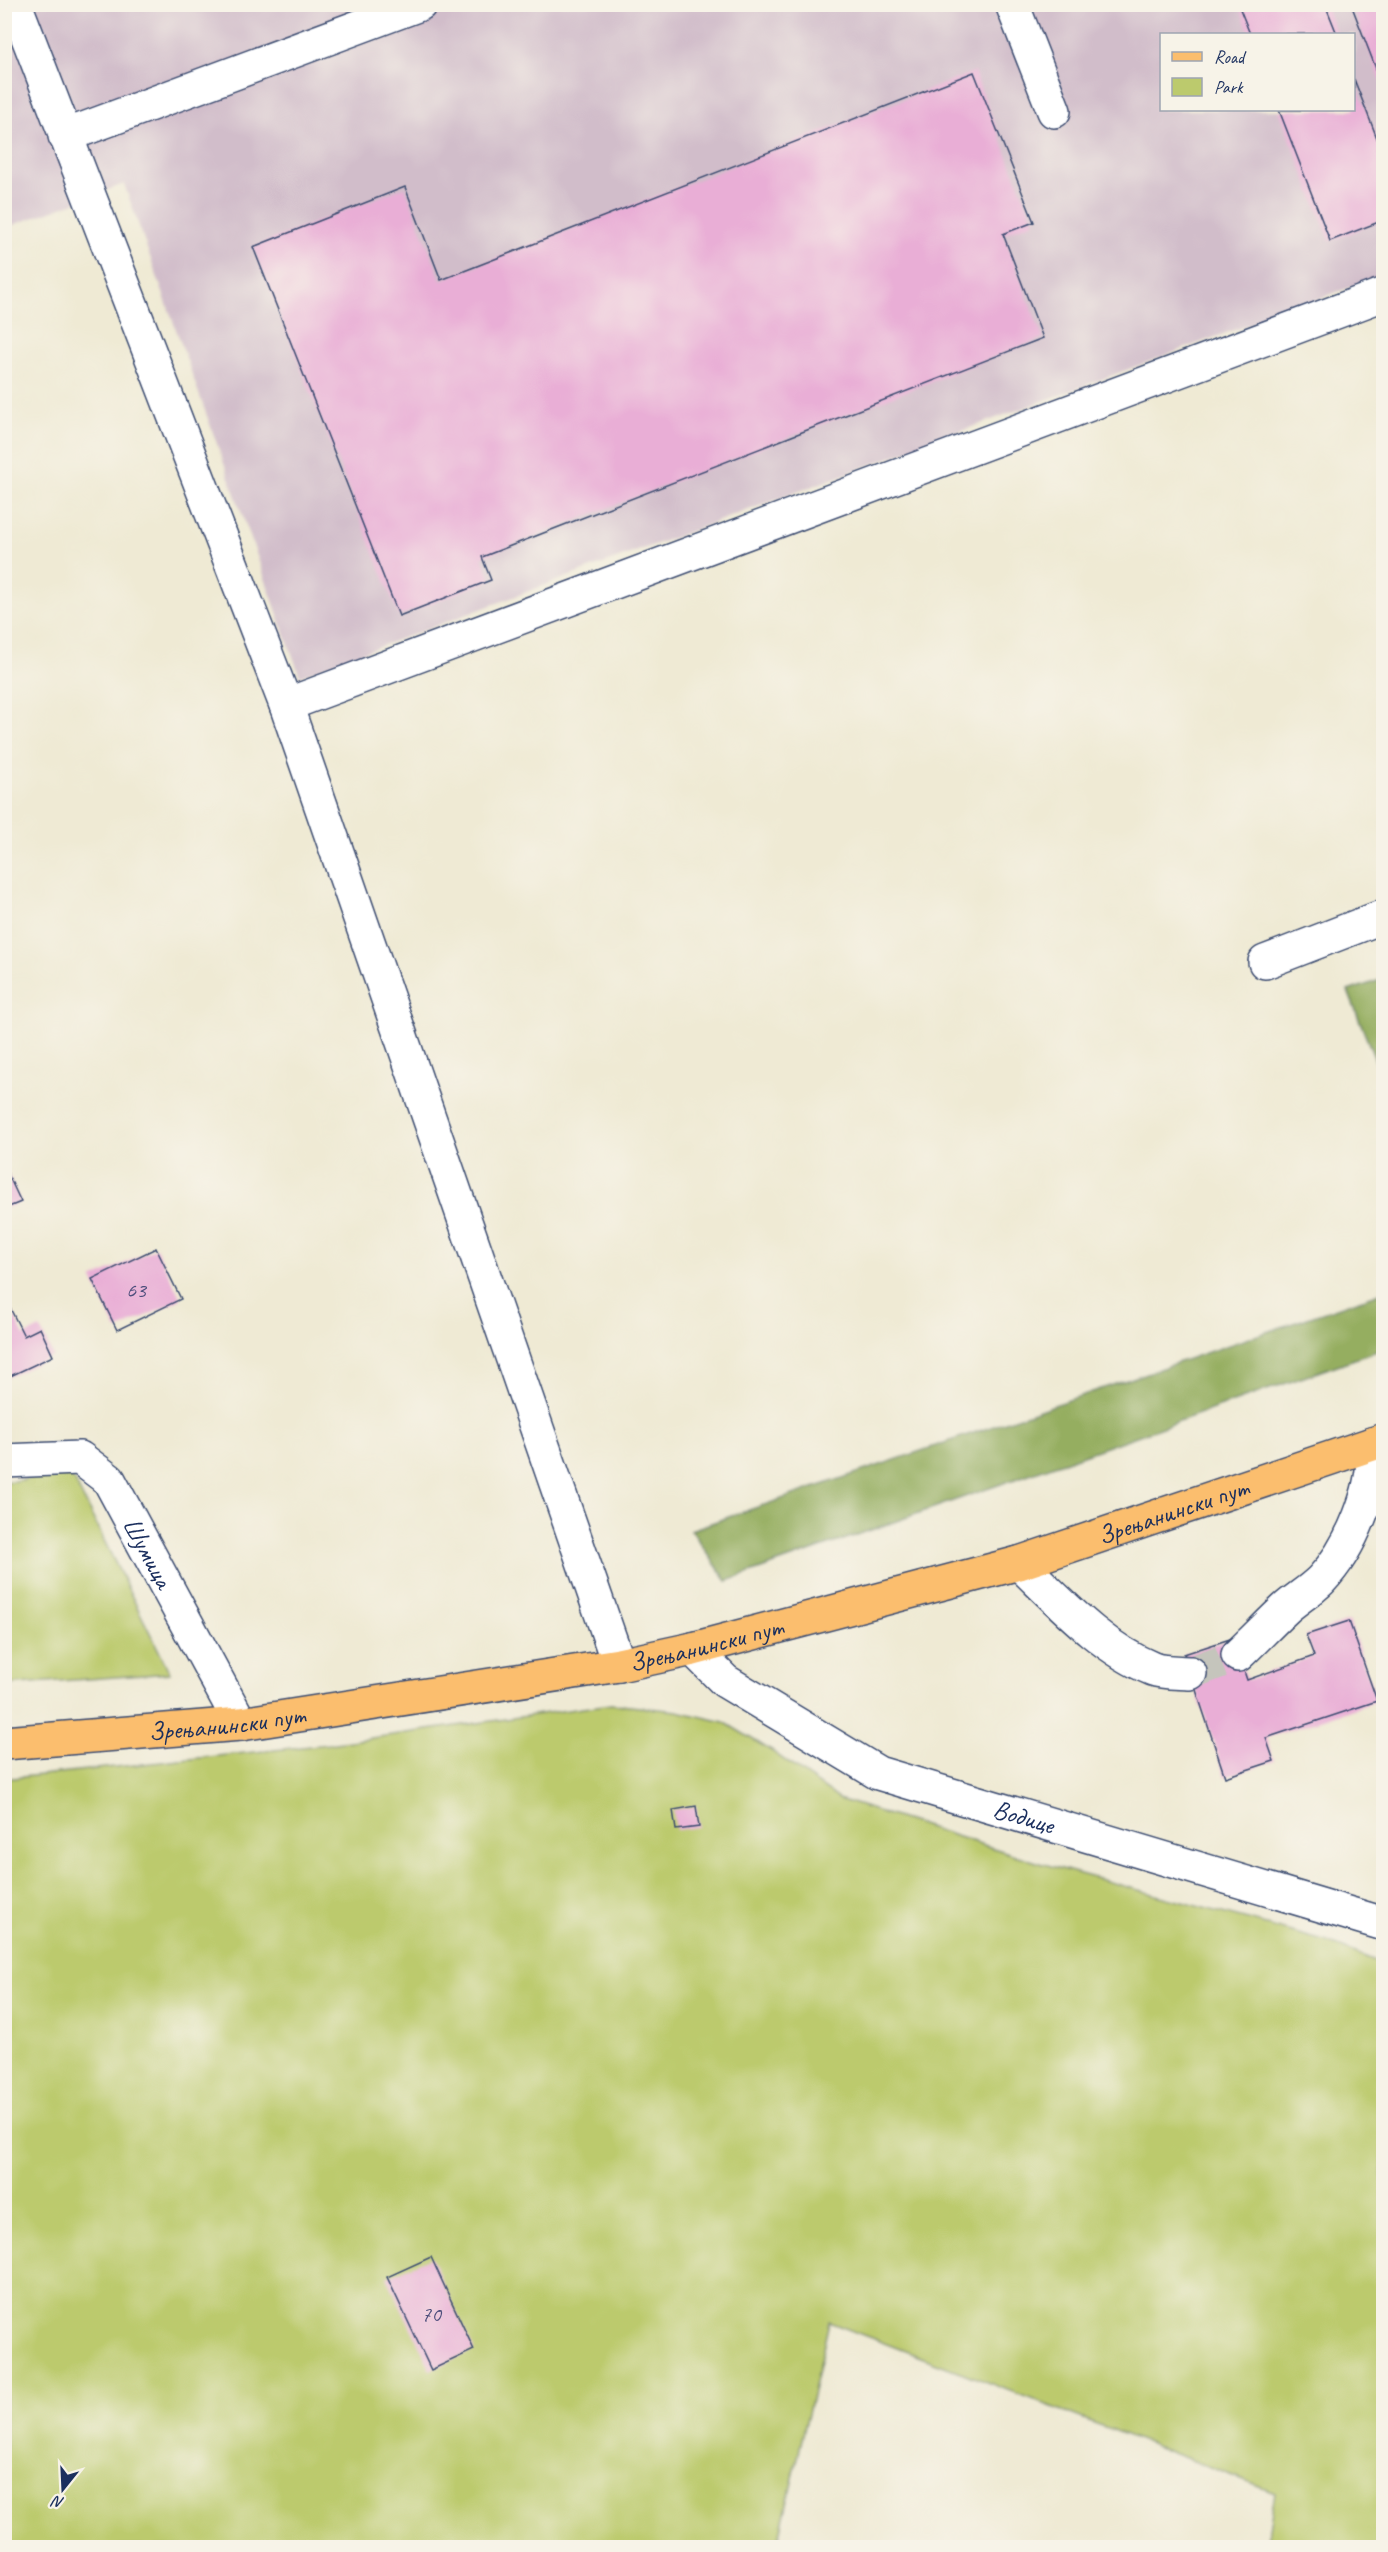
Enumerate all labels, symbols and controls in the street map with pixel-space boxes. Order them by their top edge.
legend [1160,33,1355,111]
text: Road [1214,46,1247,68]
text: Park [1214,76,1244,98]
house number: 63 [126,1276,148,1304]
street label: Зрењанински пут [1093,1470,1255,1552]
street label: Шумица [115,1512,181,1596]
street label: Зрењанински пут [626,1609,788,1679]
street label: Зрењанински пут [147,1698,309,1748]
street label: Водице [989,1792,1059,1842]
house number: 70 [421,2300,443,2328]
north arrow [33,2459,93,2519]
text: N [48,2490,66,2513]

